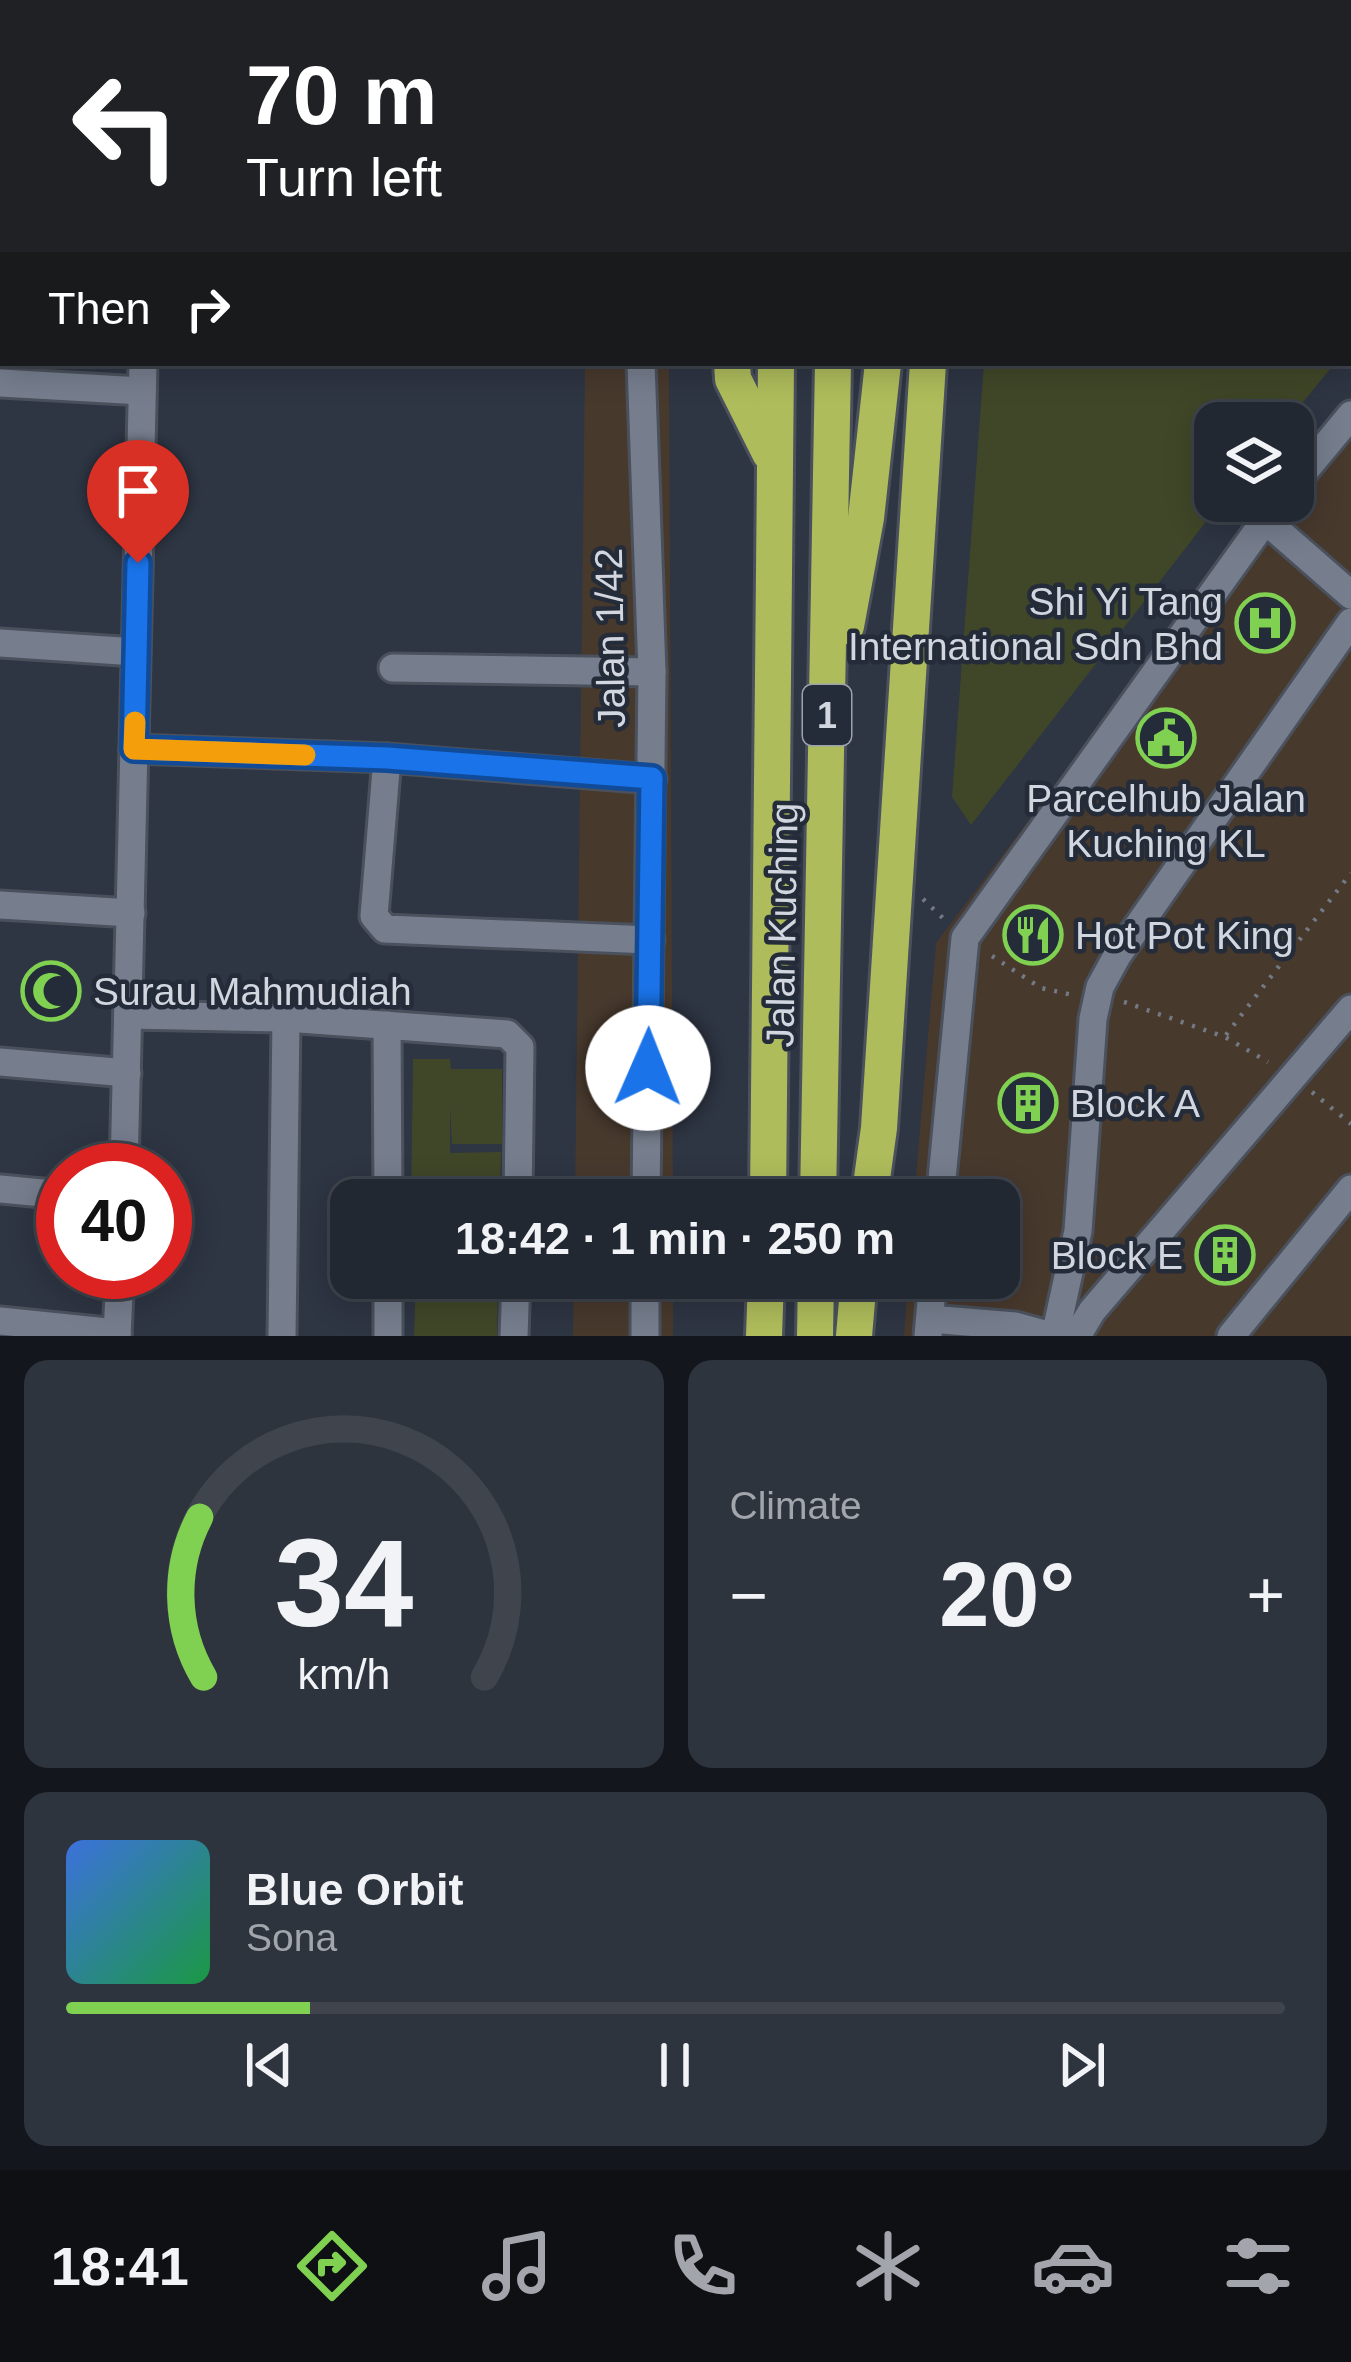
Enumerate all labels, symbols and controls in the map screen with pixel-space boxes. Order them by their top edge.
icon: left [48,48,204,204]
text: 70 m [246,48,437,142]
text: Turn left [246,147,442,207]
icon: right [175,276,241,342]
text: Then [48,283,151,334]
map controls [1194,402,1314,522]
button: layers [1194,402,1314,522]
pin [87,440,189,563]
icon: arrive [105,458,171,524]
street label: Jalan 1/42 [587,548,633,728]
place label: Shi Yi Tang International Sdn Bhd [848,580,1223,668]
hospital icon: Shi Yi Tang International Sdn Bhd [1234,592,1296,654]
road number: 1 [803,685,851,745]
public building icon: Parcelhub Jalan Kuching KL [1135,707,1197,769]
place label: Parcelhub Jalan Kuching KL [1026,777,1306,865]
street label: Jalan Kuching [758,802,806,1048]
restaurant icon: Hot Pot King [1002,904,1064,966]
place label: Hot Pot King [1075,914,1294,957]
mosque icon: Surau Mahmudiah [20,960,82,1022]
place label: Surau Mahmudiah [93,970,412,1013]
position arrow [585,1005,711,1131]
building icon: Block A [997,1072,1059,1134]
place label: Block A [1070,1082,1200,1125]
speed limit sign: 40 [36,1143,192,1299]
text: 18:42 · 1 min · 250 m [455,1213,895,1264]
building icon: Block E [1194,1224,1256,1286]
place label: Block E [1051,1234,1183,1277]
text: Climate [730,1484,862,1527]
text: 34 [274,1513,413,1652]
text: 20° [939,1545,1075,1645]
text: − [730,1558,768,1632]
text: + [1246,1558,1285,1632]
text: km/h [297,1650,390,1698]
text: Blue Orbit [246,1864,464,1915]
text: Sona [246,1916,337,1959]
icon: previous [236,2032,302,2098]
icon: pause [642,2032,708,2098]
icon: next [1049,2032,1115,2098]
icon: directions [290,2224,374,2308]
icon: music [475,2224,559,2308]
icon: phone [661,2224,745,2308]
icon: climate [846,2224,930,2308]
icon: car [1031,2224,1115,2308]
icon: filters [1216,2224,1300,2308]
text: 18:41 [51,2236,189,2296]

